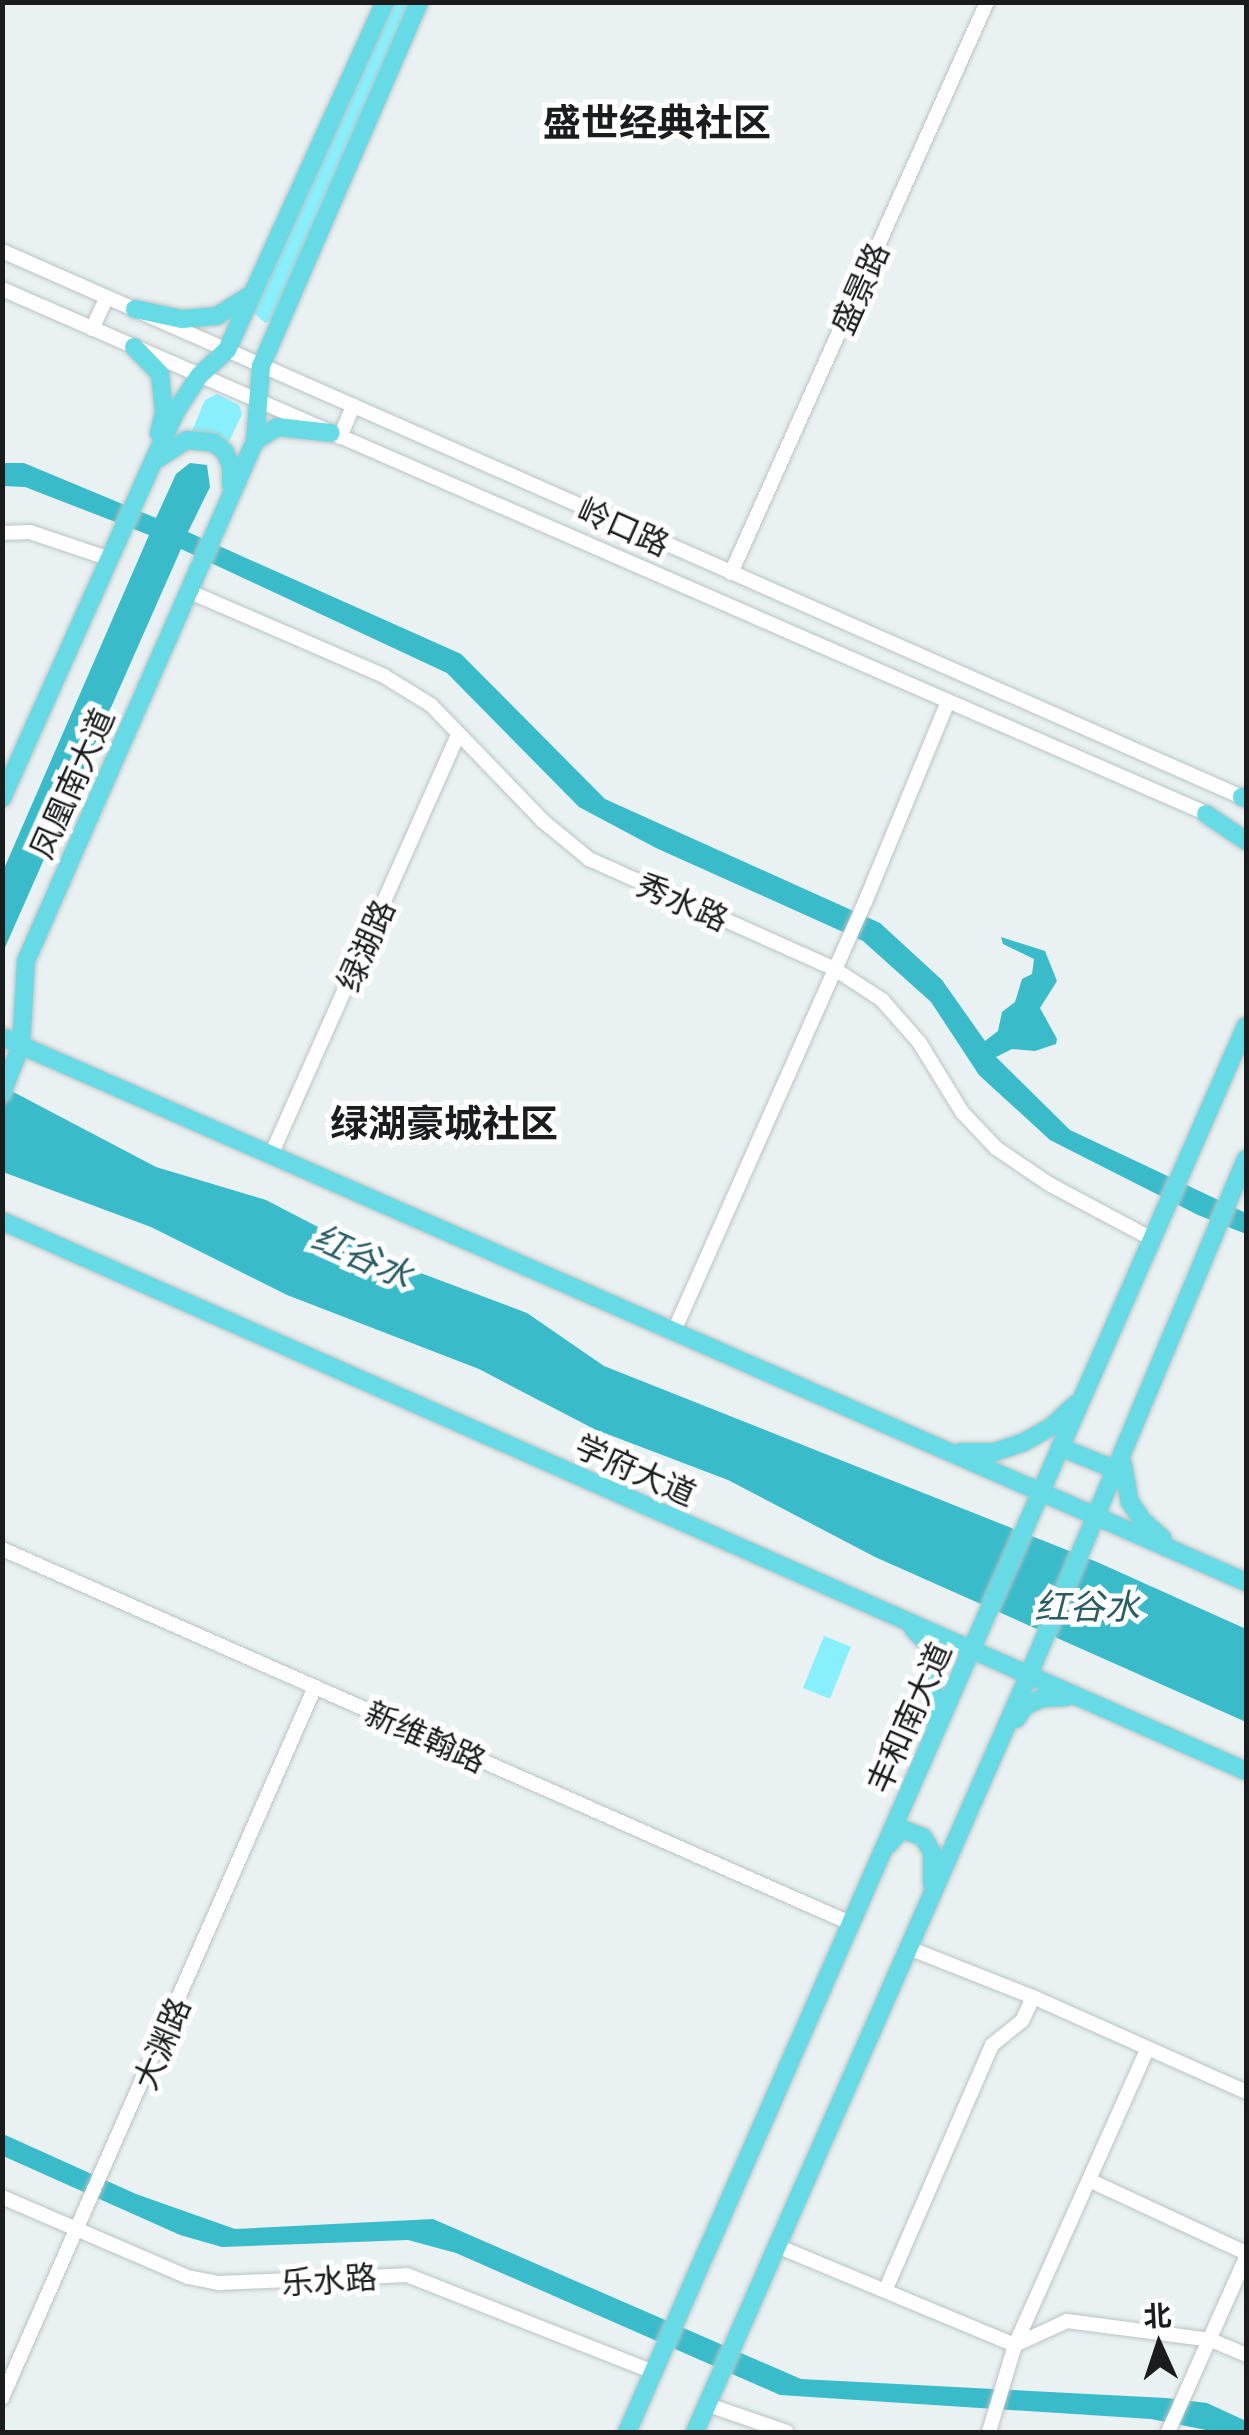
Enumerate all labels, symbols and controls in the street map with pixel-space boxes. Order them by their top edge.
district label: 盛世经典社区 [543,99,771,145]
street label: 盛景路 [822,236,896,340]
street label: 岭口路 [572,489,676,563]
street label: 凤凰南大道 [21,702,121,864]
street label: 秀水路 [631,864,735,938]
street label: 绿湖路 [328,893,402,997]
district label: 绿湖豪城社区 [330,1100,558,1146]
water label: 红谷水 [306,1214,420,1296]
street label: 学府大道 [570,1425,702,1513]
water label: 红谷水 [1035,1584,1139,1626]
street label: 丰和南大道 [858,1636,958,1798]
street label: 新维翰路 [360,1692,492,1780]
street label: 大渊路 [125,1991,197,2095]
street label: 乐水路 [280,2256,378,2302]
north arrow [1109,2295,1209,2395]
text: 北 [1143,2297,1172,2333]

